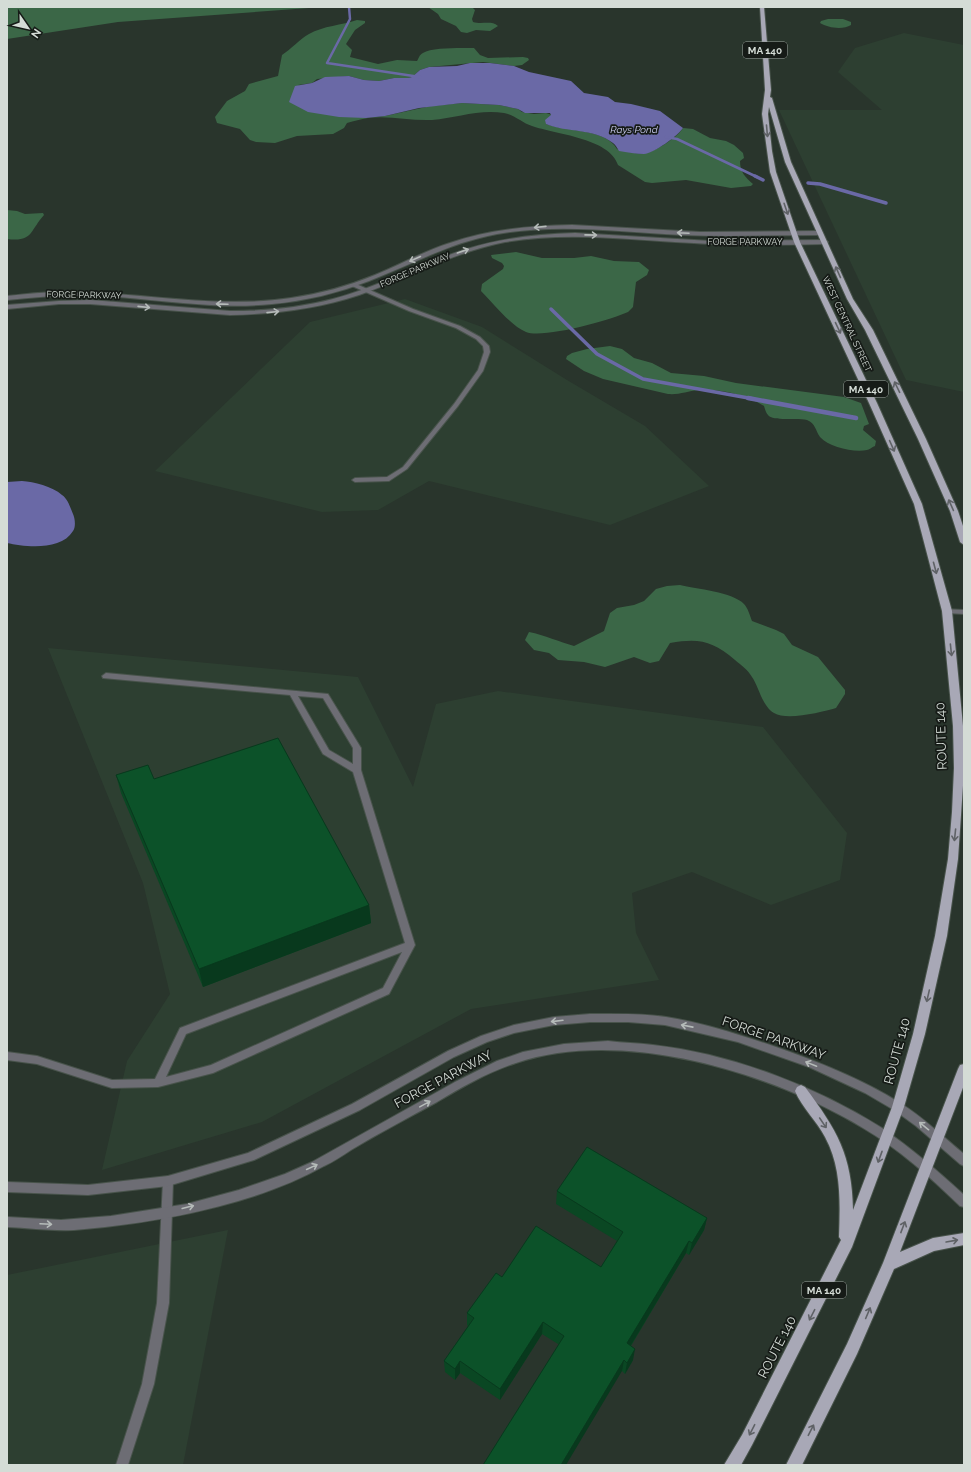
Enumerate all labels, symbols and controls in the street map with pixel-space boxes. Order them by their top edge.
north arrow [8,8,48,48]
text: N [28,26,44,40]
road number: MA 140 [743,42,787,58]
water label: Rays Pond [610,124,659,135]
one-way arrow [763,124,770,137]
one-way arrow [782,203,790,215]
one-way arrow [534,224,547,231]
one-way arrow [677,229,690,236]
one-way arrow [584,231,597,239]
street label: FORGE PARKWAY [707,237,783,247]
one-way arrow [456,247,469,254]
street label: FORGE PARKWAY [379,251,452,289]
one-way arrow [409,256,421,263]
one-way arrow [834,266,841,278]
street label: WEST CENTRAL STREET [820,275,874,374]
street label: FORGE PARKWAY [46,289,122,301]
one-way arrow [216,300,229,308]
one-way arrow [137,303,150,311]
one-way arrow [266,308,279,315]
one-way arrow [835,322,842,334]
road number: MA 140 [844,381,888,397]
one-way arrow [893,382,900,394]
one-way arrow [889,440,896,452]
one-way arrow [947,500,955,512]
one-way arrow [932,562,939,575]
one-way arrow [947,643,954,656]
street label: ROUTE 140 [932,702,950,770]
one-way arrow [951,828,959,841]
one-way arrow [923,990,931,1003]
street label: FORGE PARKWAY [720,1013,828,1063]
street label: ROUTE 140 [881,1016,913,1086]
one-way arrow [551,1017,564,1025]
one-way arrow [680,1021,693,1029]
street label: FORGE PARKWAY [392,1047,495,1111]
one-way arrow [805,1059,817,1067]
one-way arrow [419,1099,431,1107]
one-way arrow [819,1117,827,1128]
one-way arrow [918,1122,929,1131]
one-way arrow [876,1151,884,1163]
one-way arrow [305,1163,317,1170]
one-way arrow [181,1203,194,1211]
one-way arrow [39,1220,52,1228]
one-way arrow [899,1222,907,1234]
one-way arrow [945,1236,958,1244]
road number: MA 140 [802,1282,846,1298]
one-way arrow [865,1307,872,1319]
one-way arrow [807,1308,815,1320]
street label: ROUTE 140 [755,1313,799,1381]
one-way arrow [748,1424,755,1436]
one-way arrow [808,1424,816,1436]

